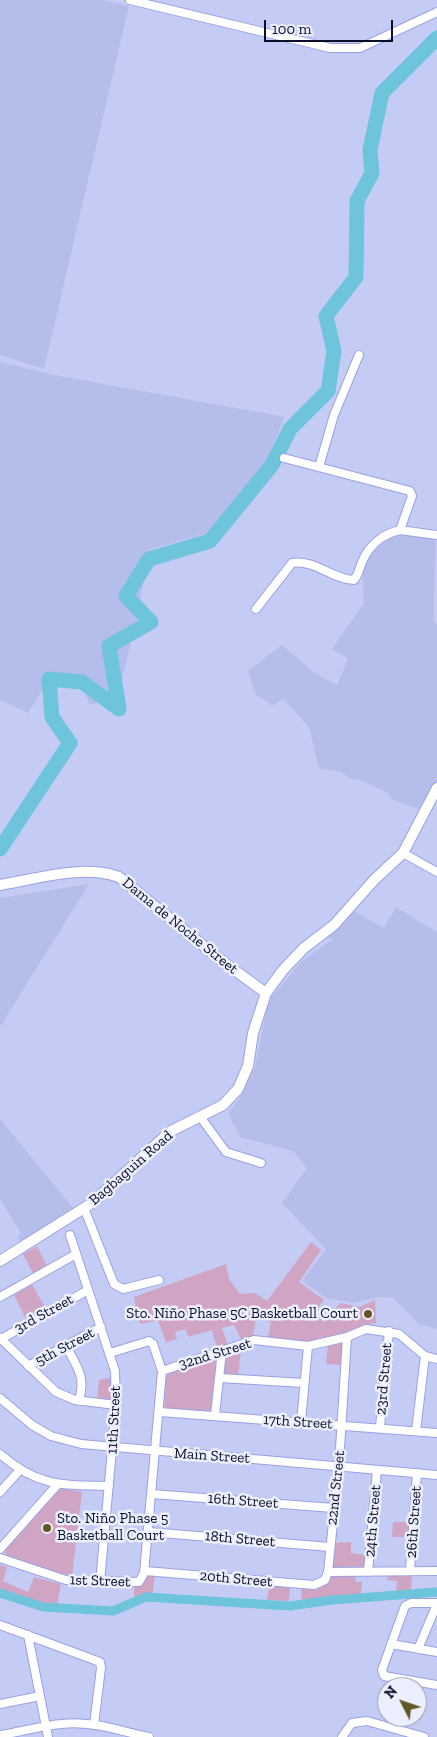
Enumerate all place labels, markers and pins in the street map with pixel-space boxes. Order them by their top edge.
place label: Sto. Niño Phase 5C Basketball Court [126,1305,358,1323]
marker: Sto. Niño Phase 5C Basketball Court [362,1308,374,1320]
place label: Sto. Niño Phase 5 Basketball Court [57,1510,168,1545]
marker: Sto. Niño Phase 5 Basketball Court [41,1522,53,1534]

